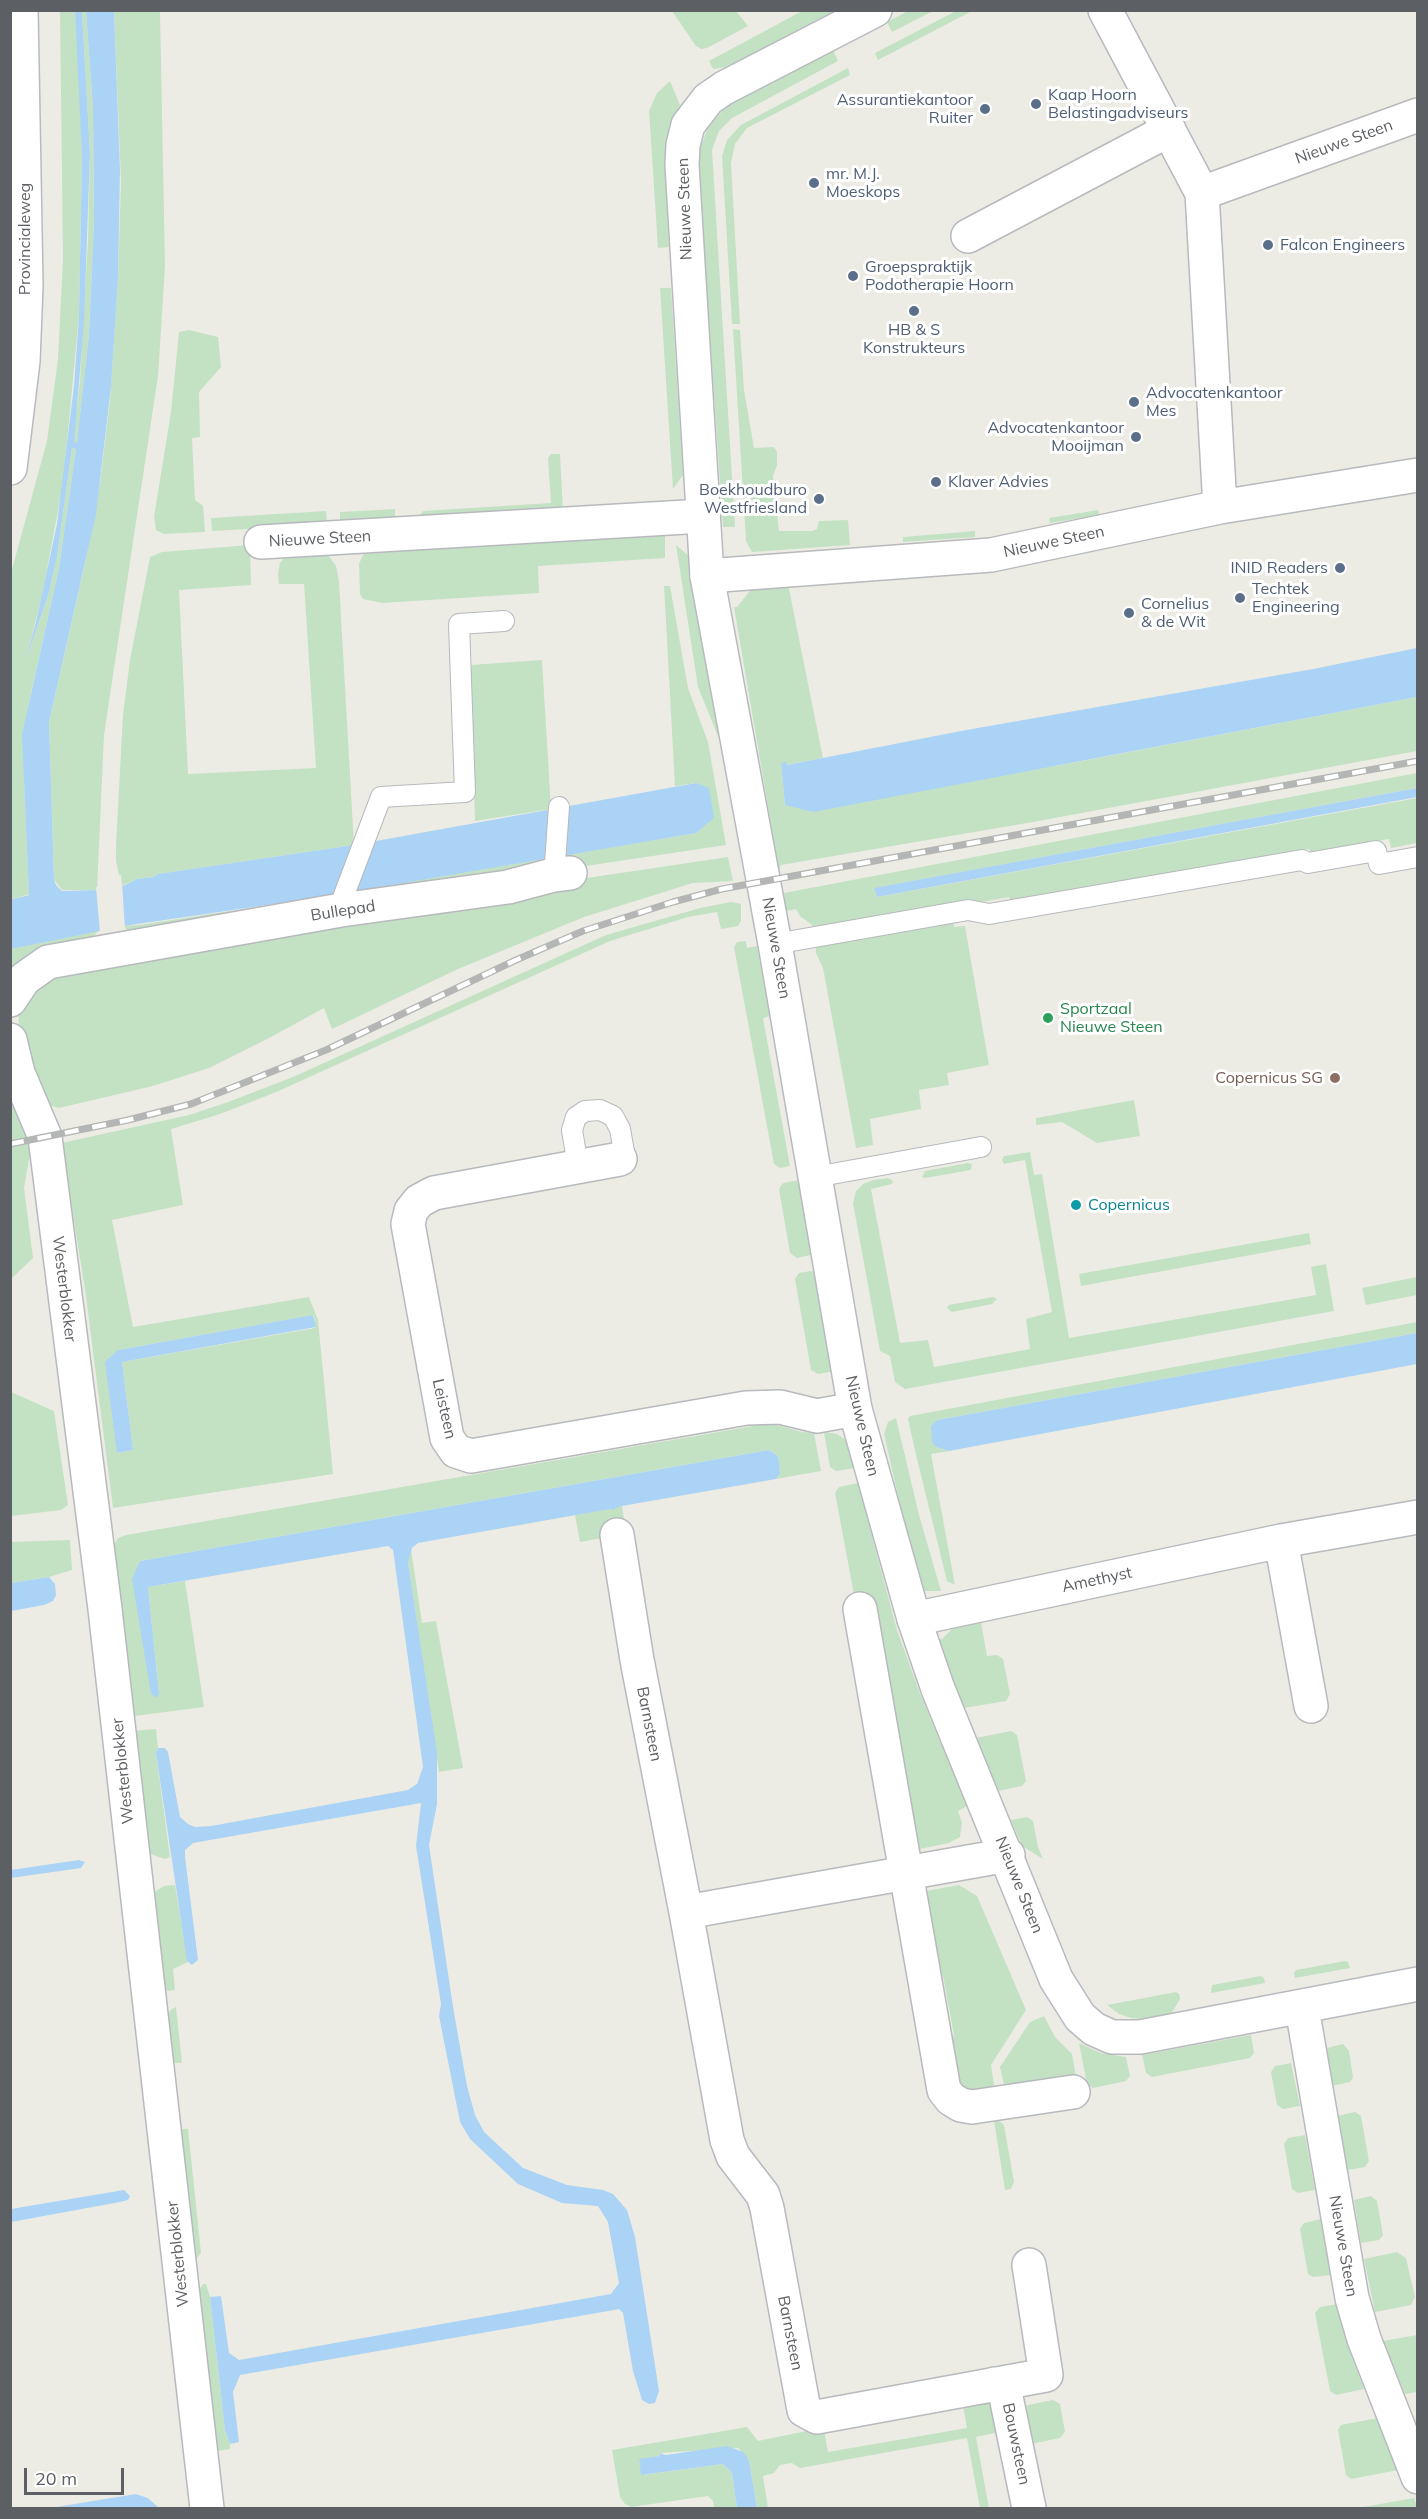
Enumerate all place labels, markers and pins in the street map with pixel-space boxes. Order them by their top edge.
place label: Kaap Hoorn Belastingadviseurs [1048,85,1188,123]
place label: Assurantiekantoor Ruiter [837,90,973,128]
marker: Kaap Hoorn Belastingadviseurs [1029,97,1043,111]
marker: Assurantiekantoor Ruiter [978,102,992,116]
place label: mr. M.J. Moeskops [826,164,900,202]
marker: mr. M.J. Moeskops [807,176,821,190]
place label: Falcon Engineers [1280,235,1405,255]
marker: Falcon Engineers [1261,238,1275,252]
place label: Groepspraktijk Podotherapie Hoorn [865,257,1014,295]
marker: Groepspraktijk Podotherapie Hoorn [846,269,860,283]
marker: HB & S Konstrukteurs [907,304,921,318]
place label: HB & S Konstrukteurs [863,320,965,358]
place label: Advocatenkantoor Mes [1146,383,1283,421]
marker: Advocatenkantoor Mes [1127,395,1141,409]
place label: Advocatenkantoor Mooijman [987,418,1124,456]
marker: Advocatenkantoor Mooijman [1129,430,1143,444]
place label: Klaver Advies [948,472,1049,492]
marker: Klaver Advies [929,475,943,489]
place label: Boekhoudburo Westfriesland [699,480,807,518]
marker: Boekhoudburo Westfriesland [812,492,826,506]
place label: INID Readers [1230,558,1328,578]
marker: INID Readers [1333,561,1347,575]
place label: Techtek Engineering [1252,579,1340,617]
marker: Techtek Engineering [1233,591,1247,605]
place label: Cornelius & de Wit [1141,594,1209,632]
marker: Cornelius & de Wit [1122,606,1136,620]
place label: Sportzaal Nieuwe Steen [1060,999,1163,1037]
marker: Sportzaal Nieuwe Steen [1041,1011,1055,1025]
place label: Copernicus SG [1215,1068,1323,1088]
marker: Copernicus SG [1328,1071,1342,1085]
place label: Copernicus [1088,1195,1170,1215]
marker: Copernicus [1069,1198,1083,1212]

